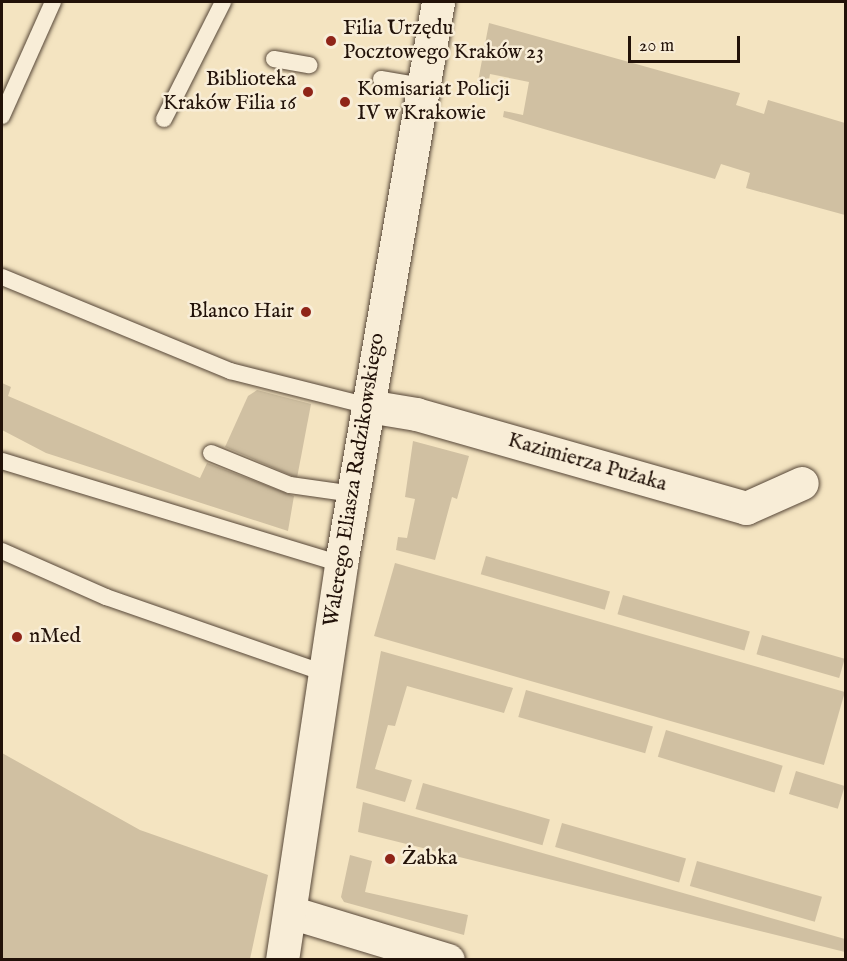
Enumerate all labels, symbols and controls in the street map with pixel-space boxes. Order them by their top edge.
place label: Filia Urzędu Pocztowego Kraków 23 [343,16,544,66]
scale bar [631,24,744,62]
marker: Filia Urzędu Pocztowego Kraków 23 [324,34,338,48]
text: 20 m [639,35,674,58]
place label: Biblioteka Kraków Filia 16 [163,67,296,117]
place label: Komisariat Policji IV w Krakowie [357,77,510,127]
marker: Biblioteka Kraków Filia 16 [301,85,315,99]
marker: Komisariat Policji IV w Krakowie [338,95,352,109]
place label: Blanco Hair [189,299,294,325]
marker: Blanco Hair [299,305,313,319]
street label: Walerego Eliasza Radzikowskiego [319,331,391,629]
street label: Kazimierza Pużaka [505,428,669,498]
place label: nMed [29,624,81,650]
marker: nMed [10,630,24,644]
place label: Żabka [402,846,457,872]
marker: Żabka [383,852,397,866]

